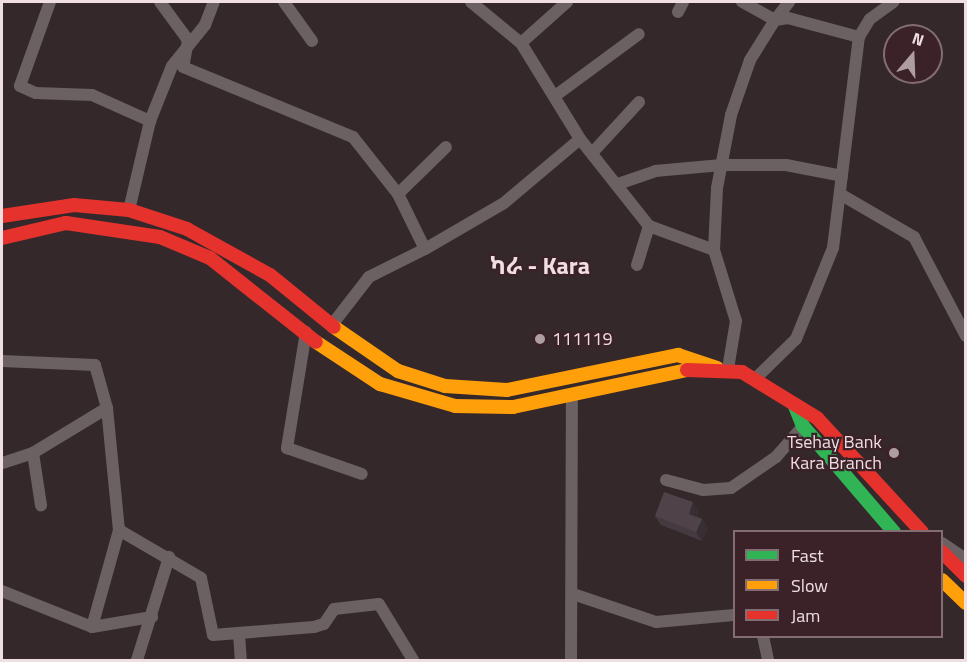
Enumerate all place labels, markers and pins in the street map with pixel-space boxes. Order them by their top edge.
place label: 111119 [552,328,612,350]
marker: 111119 [533,332,547,346]
place label: Tsehay Bank Kara Branch [787,432,882,474]
marker: Tsehay Bank Kara Branch [887,446,901,460]

